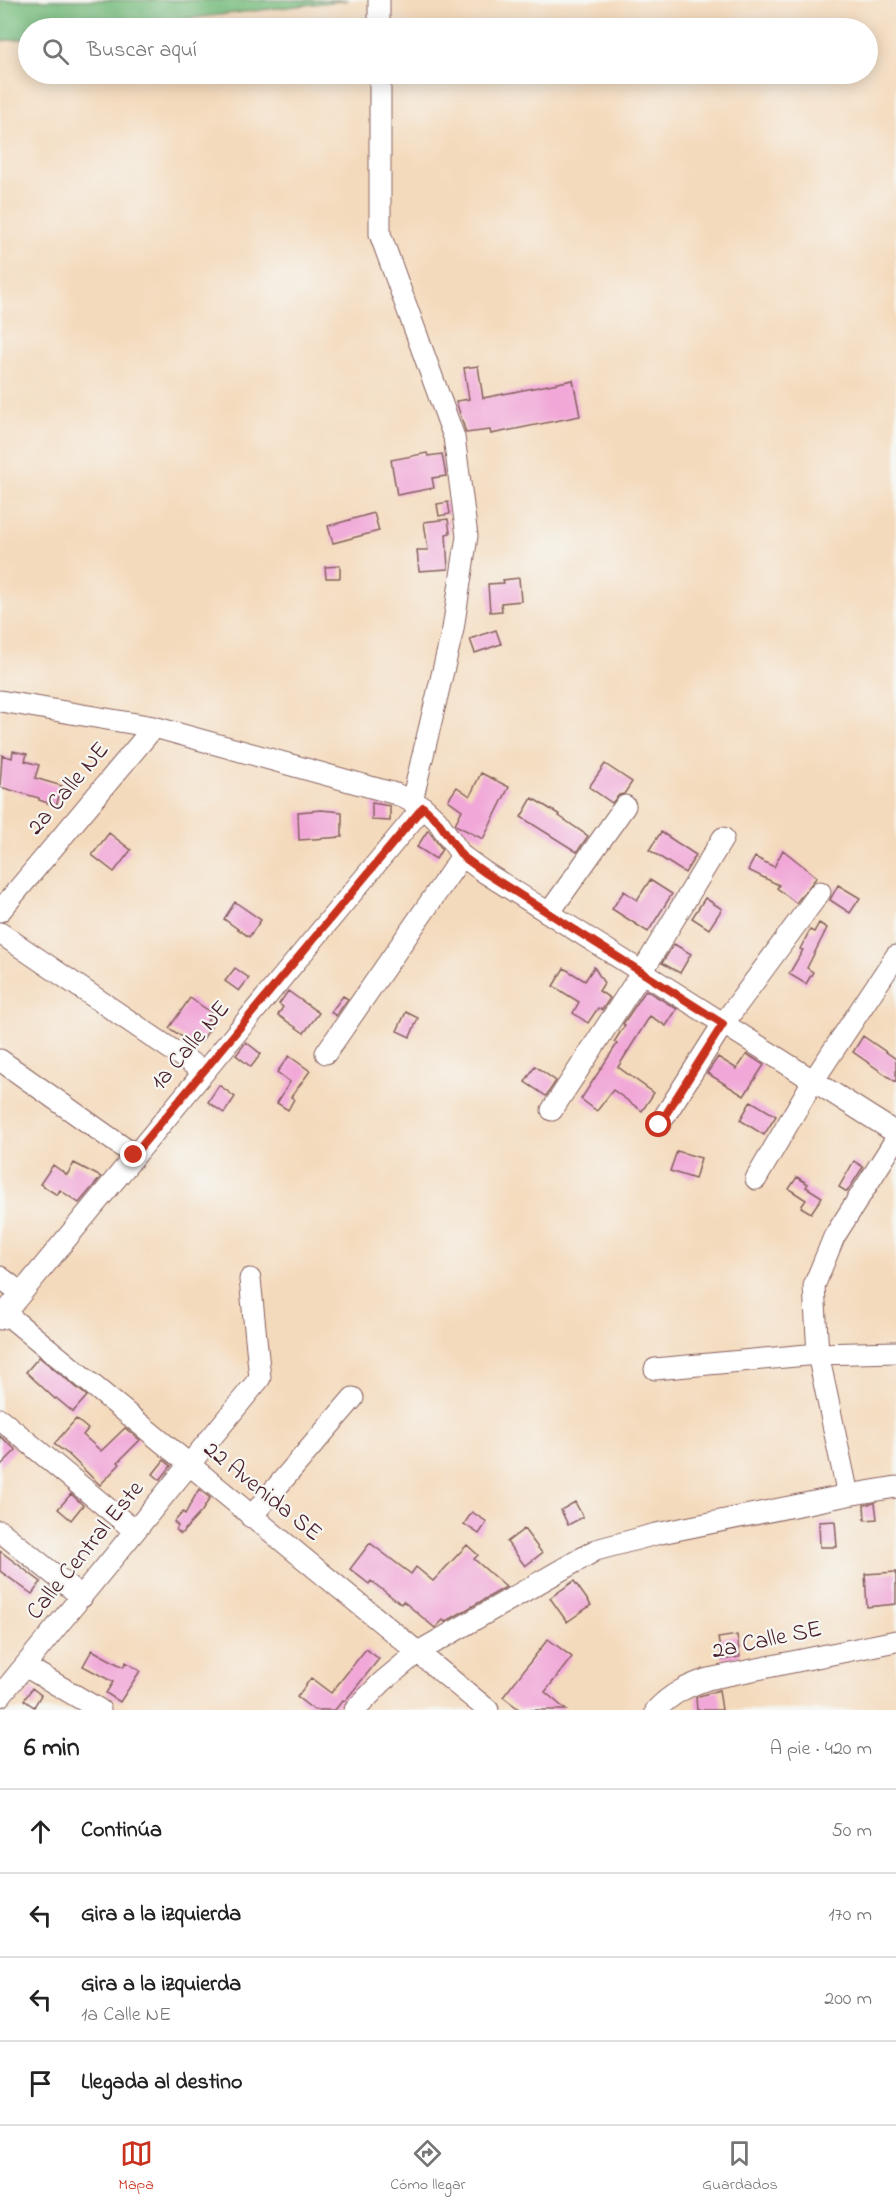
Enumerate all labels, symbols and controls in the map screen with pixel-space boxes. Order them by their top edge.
search box [18,18,878,84]
icon: search [39,35,72,68]
text: Buscar aquí [87,35,197,67]
street label: 2a Calle NE [19,735,119,843]
street label: 1a Calle NE [143,993,239,1099]
route start [645,1111,671,1137]
route end [120,1141,146,1167]
street label: 22 Avenida SE [195,1433,329,1551]
street label: Calle Central Este [19,1473,153,1628]
street label: 2a Calle SE [709,1612,825,1670]
text: 6 min [24,1730,80,1768]
text: A pie · 420 m [770,1735,872,1764]
icon: ahead [24,1815,57,1848]
text: Continúa [81,1815,162,1847]
text: 50 m [831,1817,872,1846]
icon: left [24,1899,57,1932]
text: Gira a la izquierda [81,1899,241,1931]
text: 170 m [828,1901,872,1930]
text: Gira a la izquierda [81,1969,241,2001]
icon: left [24,1983,57,2016]
text: 200 m [824,1985,872,2014]
text: 1a Calle NE [81,2001,171,2030]
icon: arrive [24,2067,57,2100]
text: Llegada al destino [81,2067,242,2099]
tab: Mapa [118,2137,154,2197]
tab: Cómo llegar [390,2137,466,2197]
tab: Guardados [702,2137,778,2197]

